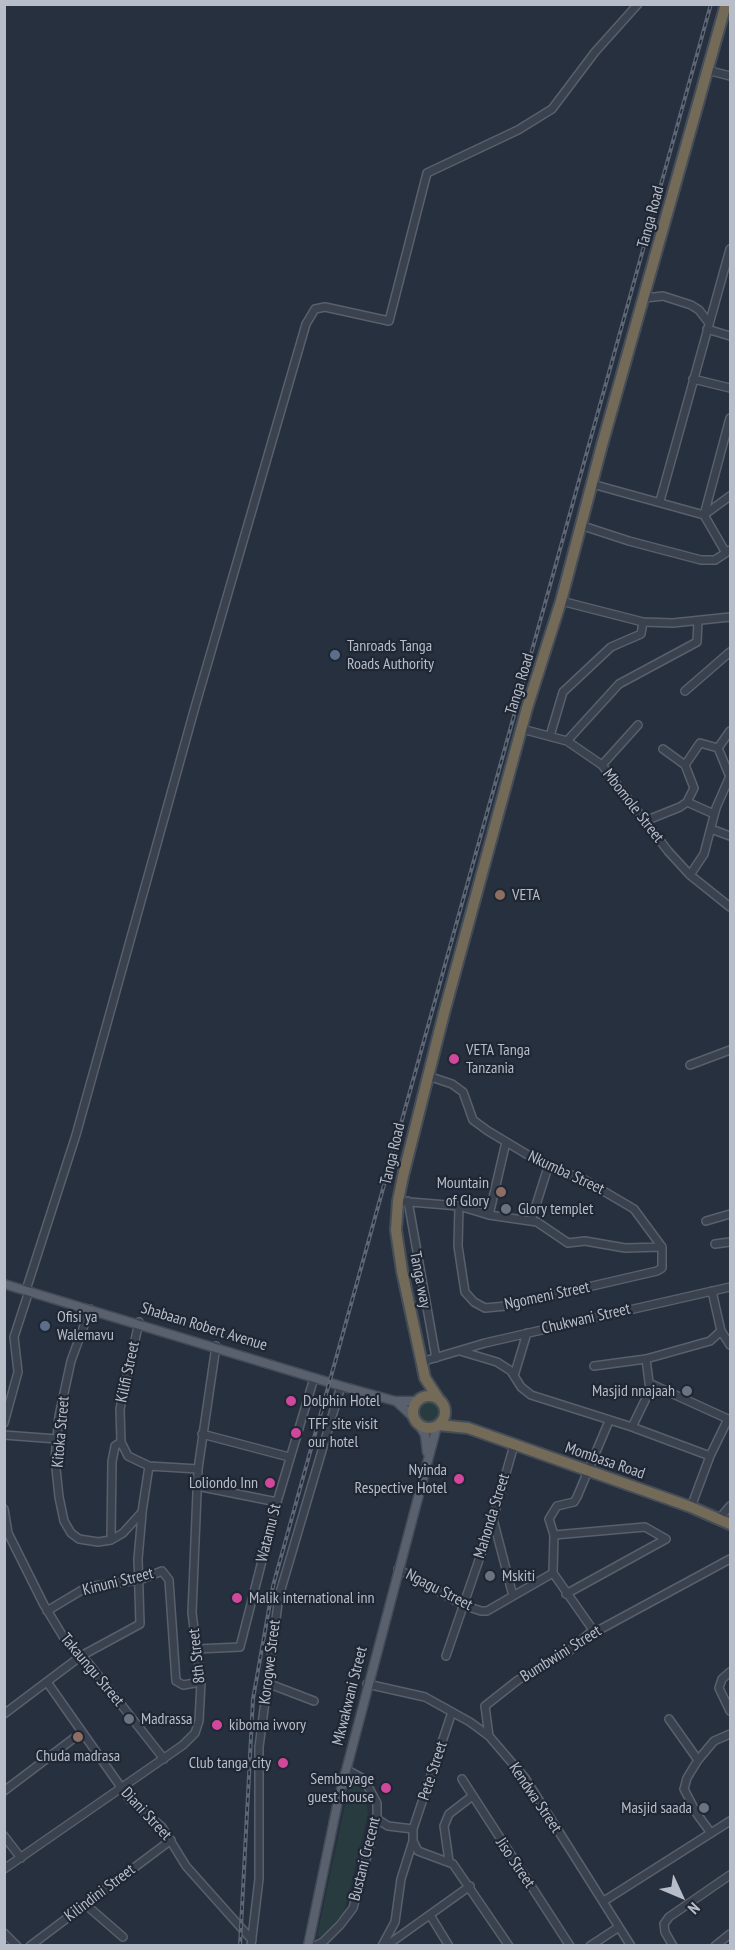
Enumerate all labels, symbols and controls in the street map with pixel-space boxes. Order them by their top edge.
street label: Tanga Road [634,184,668,250]
place label: Tanroads Tanga Roads Authority [347,636,434,674]
marker: Tanroads Tanga Roads Authority [328,648,342,662]
street label: Tanga Road [502,651,538,717]
street label: Mbomole Street [598,765,668,847]
place label: VETA [512,885,540,905]
marker: VETA [493,888,507,902]
place label: VETA Tanga Tanzania [466,1040,530,1078]
marker: VETA Tanga Tanzania [447,1052,461,1066]
street label: Tanga Road [377,1121,409,1187]
street label: Nkumba Street [525,1147,607,1199]
place label: Mountain of Glory [437,1173,489,1211]
marker: Mountain of Glory [494,1185,508,1199]
place label: Glory templet [518,1199,593,1219]
marker: Glory templet [499,1202,513,1216]
street label: Tanga way [405,1250,435,1310]
street label: Ngomeni Street [503,1278,591,1314]
street label: Shabaan Robert Avenue [139,1299,269,1355]
street label: Chukwani Street [540,1299,632,1339]
place label: Ofisi ya Walemavu [57,1307,114,1345]
marker: Ofisi ya Walemavu [38,1319,52,1333]
street label: Kilifi Street [112,1340,144,1404]
place label: Masjid nnajaah [592,1381,675,1401]
marker: Masjid nnajaah [680,1384,694,1398]
place label: Dolphin Hotel [303,1391,380,1411]
marker: Dolphin Hotel [284,1394,298,1408]
street label: Kitoka Street [48,1395,74,1469]
place label: TFF site visit our hotel [308,1414,378,1452]
marker: TFF site visit our hotel [289,1426,303,1440]
street label: Mombasa Road [562,1438,648,1484]
place label: Nyinda Respective Hotel [355,1460,447,1498]
street label: Mahonda Street [470,1471,514,1561]
marker: Nyinda Respective Hotel [452,1472,466,1486]
place label: Loliondo Inn [189,1473,258,1493]
marker: Loliondo Inn [263,1476,277,1490]
street label: Watamu St [252,1502,286,1564]
street label: Kinuni Street [81,1564,155,1600]
street label: Ngagu Street [402,1565,476,1615]
place label: Mskiti [502,1566,535,1586]
marker: Mskiti [483,1569,497,1583]
place label: Malik international inn [249,1588,374,1608]
marker: Malik international inn [230,1591,244,1605]
street label: Korogwe Street [255,1619,285,1705]
street label: Bumbwini Street [517,1622,605,1686]
street label: 8th Street [185,1628,209,1684]
street label: Takaungu Street [56,1630,128,1710]
street label: Mkwakwani Street [328,1645,372,1747]
place label: Madrassa [141,1709,193,1729]
marker: Madrassa [122,1712,136,1726]
place label: kiboma ivvory [229,1715,306,1735]
marker: kiboma ivvory [210,1718,224,1732]
marker: Chuda madrasa [71,1730,85,1744]
street label: Pete Street [414,1739,452,1803]
place label: Chuda madrasa [36,1746,120,1766]
place label: Club tanga city [189,1753,271,1773]
marker: Club tanga city [276,1756,290,1770]
street label: Kendwa Street [505,1759,565,1837]
place label: Sembuyage guest house [307,1769,374,1807]
marker: Sembuyage guest house [379,1781,393,1795]
street label: Diani Street [117,1784,175,1844]
place label: Masjid saada [621,1798,692,1818]
marker: Masjid saada [697,1801,711,1815]
street label: Bustani Crecent [345,1815,385,1903]
street label: Jiso Street [491,1834,539,1892]
street label: Kilindini Street [61,1860,139,1926]
north arrow [651,1866,711,1926]
text: N [684,1898,704,1919]

